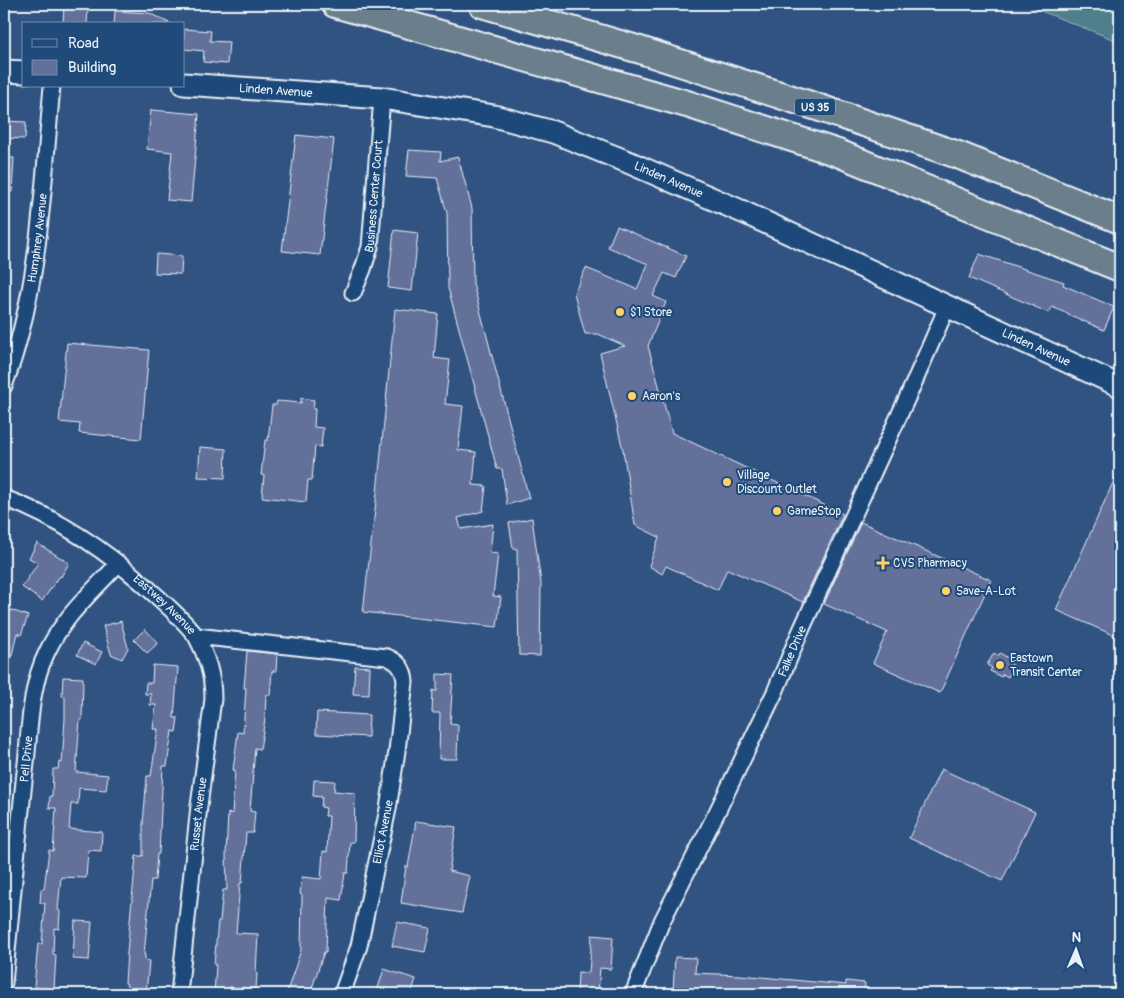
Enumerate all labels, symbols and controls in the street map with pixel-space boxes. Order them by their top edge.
legend [22,22,185,88]
text: Road [68,34,99,53]
text: Building [68,58,116,77]
street label: Linden Avenue [238,81,313,101]
road number: US 35 [795,98,835,115]
street label: Business Center Court [362,139,387,255]
street label: Linden Avenue [632,159,705,202]
street label: Humphrey Avenue [25,193,51,284]
place label: $1 Store [630,305,672,320]
marker: $1 Store [614,306,626,318]
street label: Linden Avenue [999,325,1072,370]
place label: Aaron's [642,389,681,404]
marker: Aaron's [626,390,638,402]
place label: Village Discount Outlet [737,468,817,497]
marker: Village Discount Outlet [721,476,733,488]
place label: GameStop [787,504,842,519]
marker: GameStop [771,505,783,517]
place label: CVS Pharmacy [893,556,967,571]
marker: CVS Pharmacy [877,557,889,569]
street label: Eastwey Avenue [130,572,199,638]
place label: Save-A-Lot [956,584,1016,599]
marker: Save-A-Lot [940,585,952,597]
street label: Falke Drive [775,624,810,679]
place label: Eastown Transit Center [1010,651,1083,680]
marker: Eastown Transit Center [994,659,1006,671]
street label: Pell Drive [17,735,36,783]
street label: Russet Avenue [187,776,211,852]
street label: Elliot Avenue [370,799,397,865]
north arrow [1052,926,1102,976]
text: N [1071,929,1081,946]

